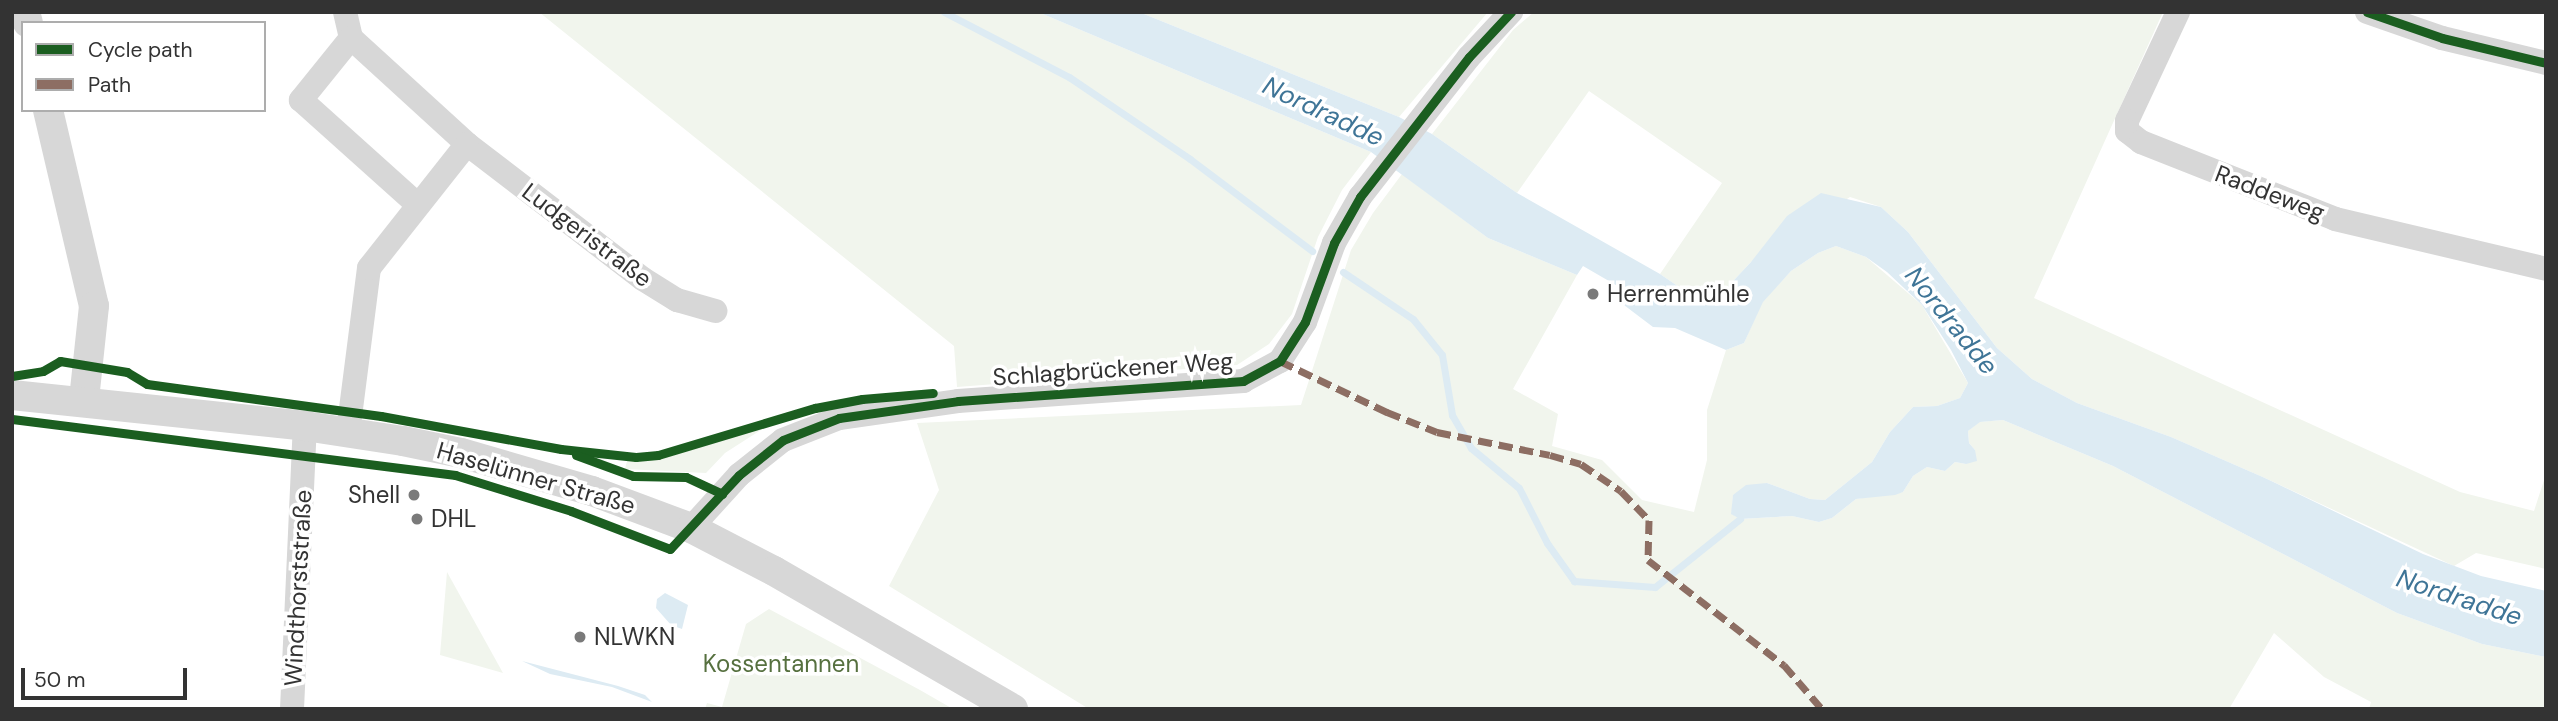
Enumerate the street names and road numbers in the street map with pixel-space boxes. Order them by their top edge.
street label: Raddeweg [2211,159,2329,227]
street label: Ludgeristraße [517,177,657,293]
street label: Schlagbrückener Weg [992,346,1234,392]
street label: Haselünner Straße [433,436,639,520]
street label: Windthorststraße [278,489,318,687]

